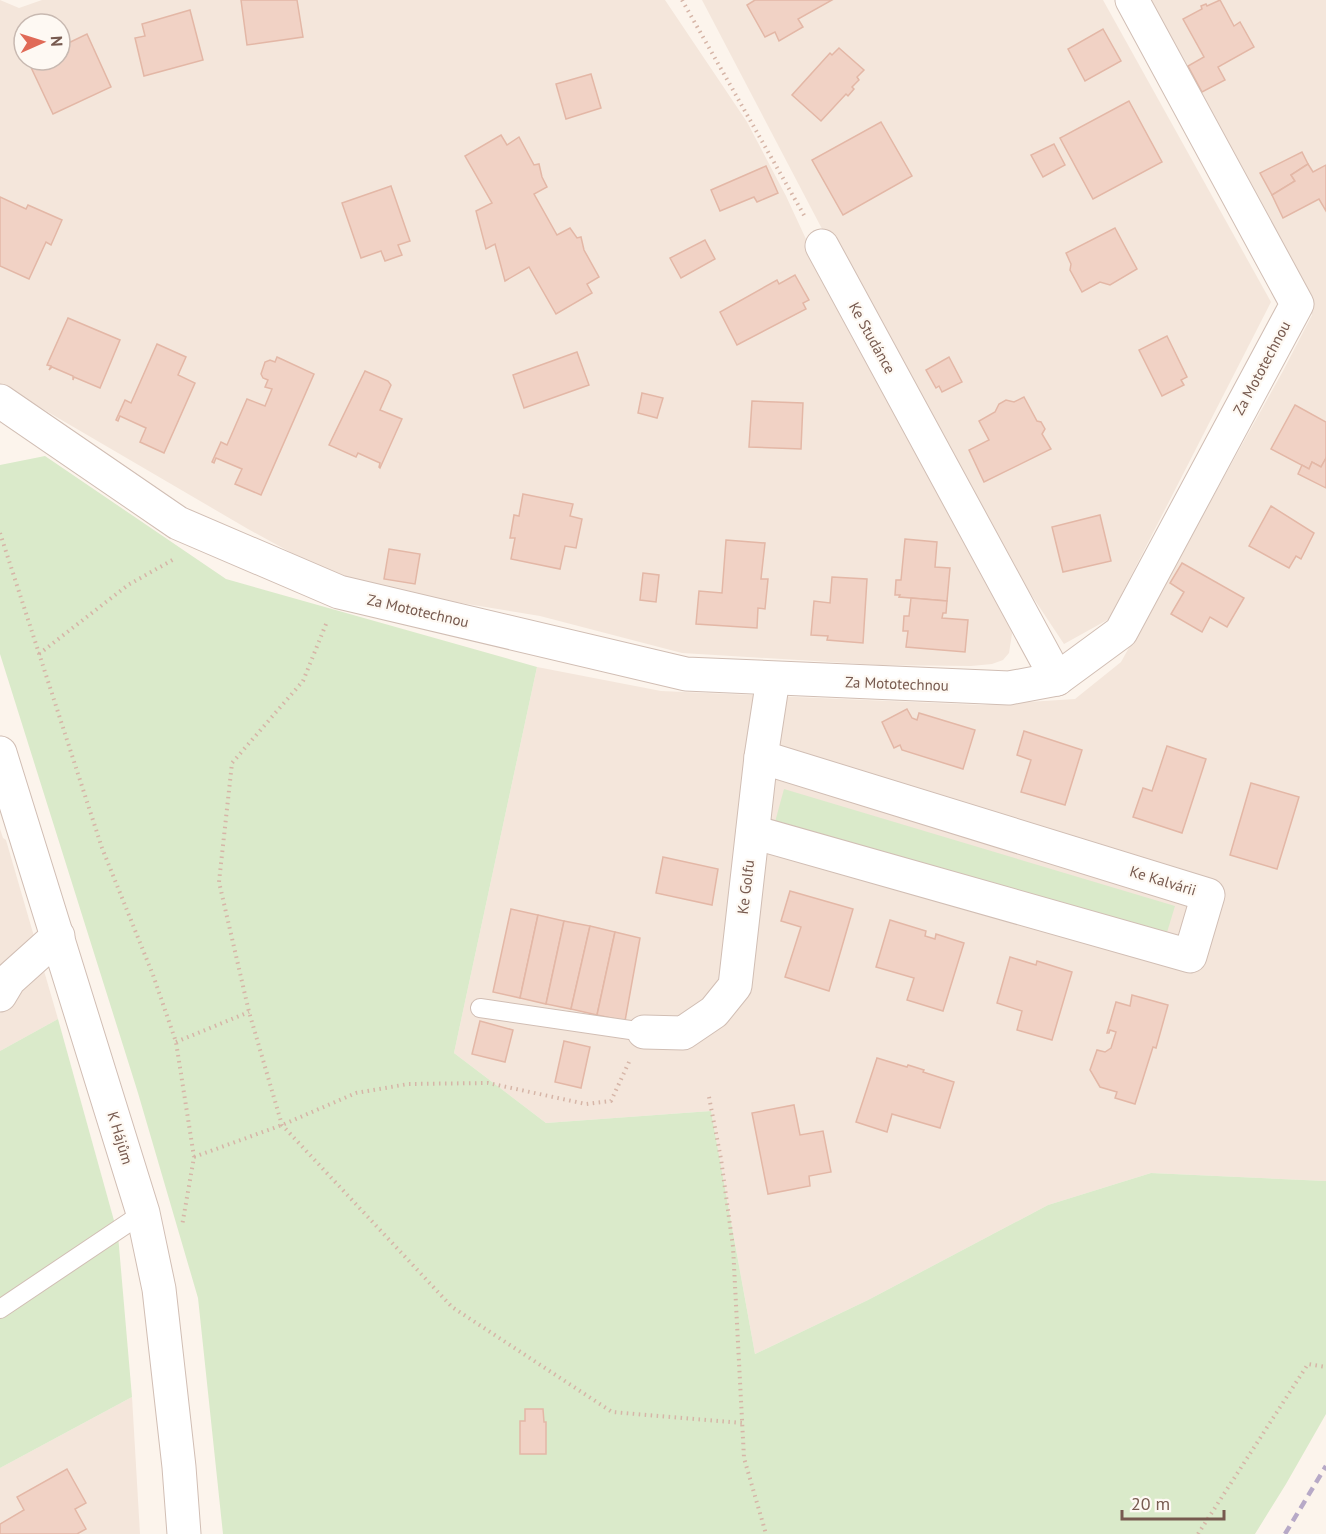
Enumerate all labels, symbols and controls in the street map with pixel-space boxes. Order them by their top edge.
north arrow [12,12,72,72]
text: N [47,35,67,47]
street label: Ke Studánce [845,299,900,377]
street label: Za Mototechnou [1229,317,1294,418]
street label: Za Mototechnou [365,590,471,631]
street label: Za Mototechnou [845,672,949,695]
street label: Ke Golfu [733,859,758,915]
street label: Ke Kalvárii [1128,861,1199,900]
street label: K Hájům [103,1109,138,1167]
scale bar [1122,1483,1224,1521]
text: 20 m [1131,1492,1170,1515]

